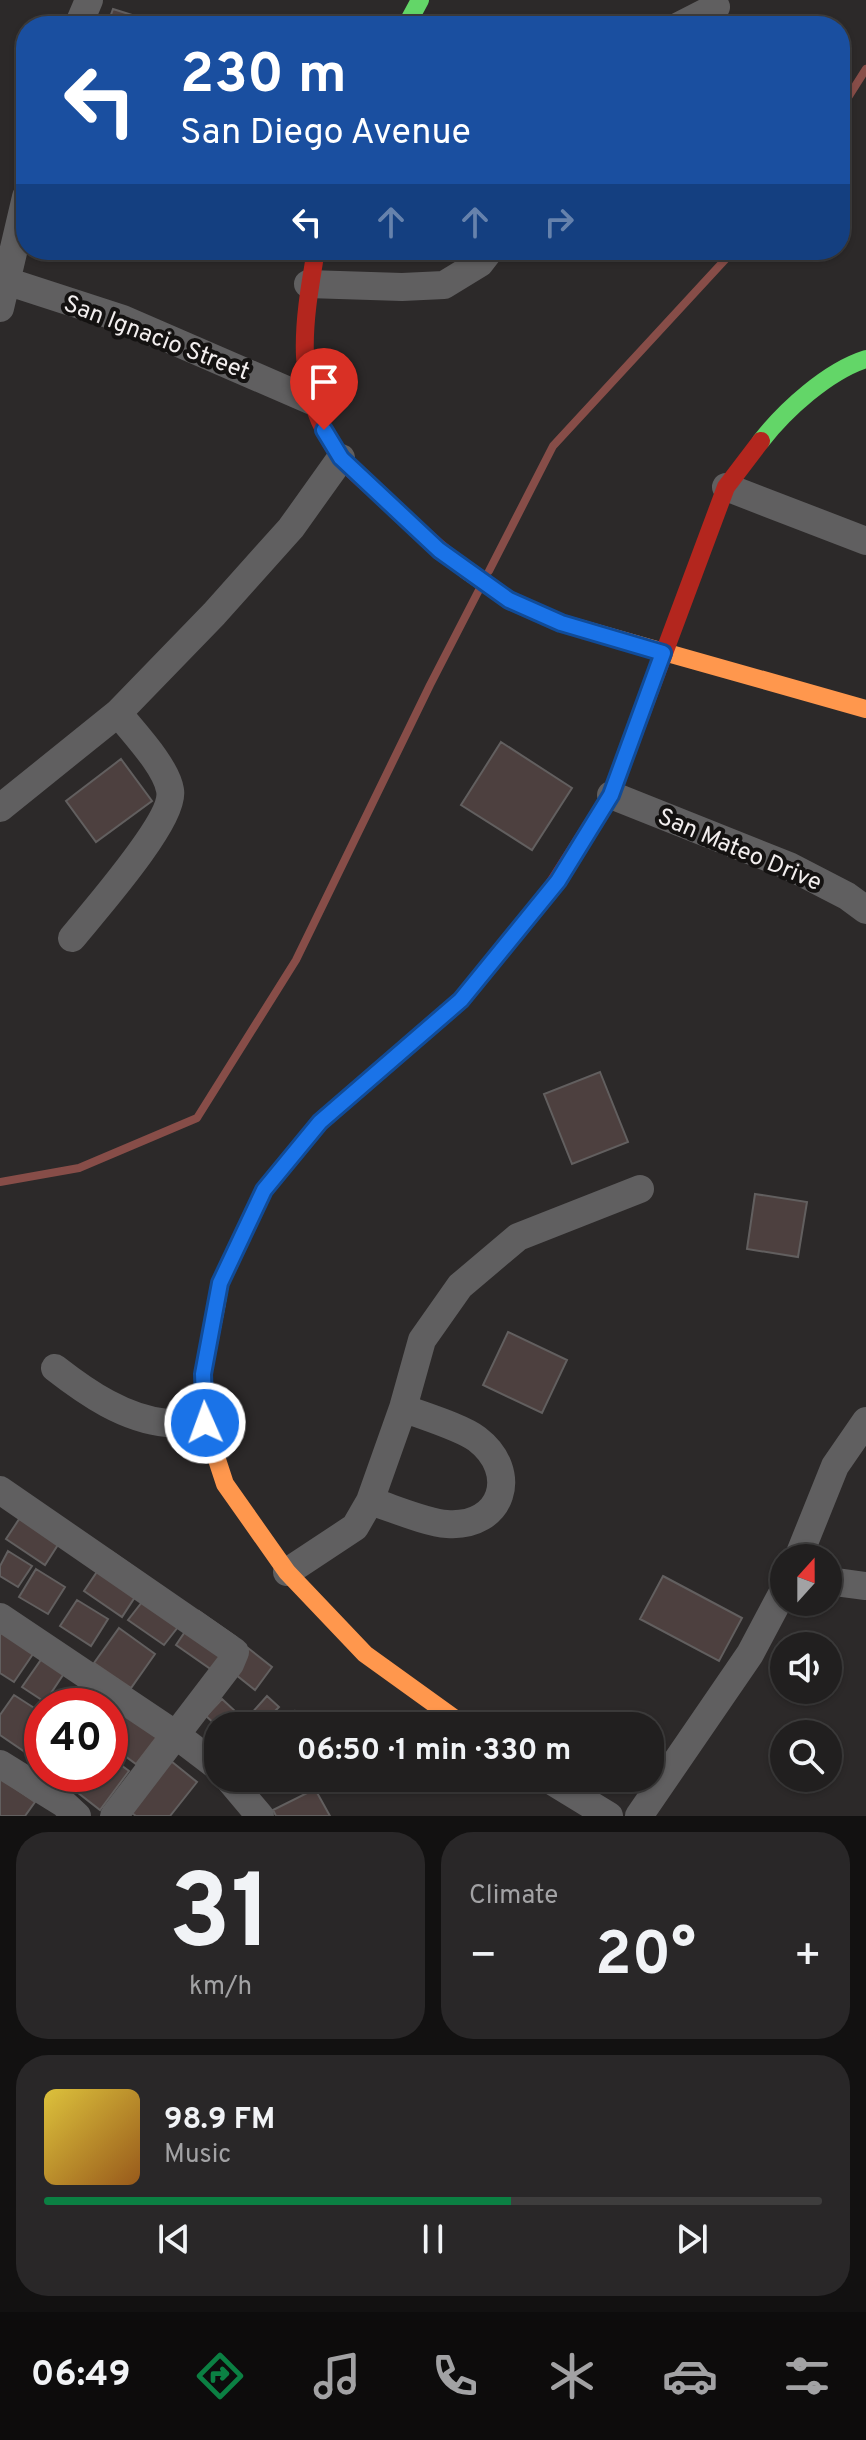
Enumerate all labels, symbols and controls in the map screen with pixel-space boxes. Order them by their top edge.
text: 230 m [180,42,347,112]
icon: left [48,48,152,152]
text: San Diego Avenue [180,111,471,157]
icon: left [285,200,329,244]
icon: ahead [369,200,413,244]
icon: ahead [453,200,497,244]
icon: right [537,200,581,244]
street label: San Ignacio Street [59,290,254,388]
pin [290,348,358,430]
icon: arrive [302,360,346,404]
street label: San Mateo Drive [653,803,826,899]
position arrow [163,1381,247,1465]
north arrow [770,1544,842,1616]
map controls [770,1544,842,1792]
button: sound [770,1632,842,1704]
speed limit sign: 40 [24,1688,128,1792]
button: search [770,1720,842,1792]
text: 06:50 · 1 min · 330 m [297,1733,571,1770]
text: 31 [169,1853,272,1985]
text: Climate [469,1880,558,1913]
text: 20° [595,1920,696,1996]
text: − [469,1930,497,1986]
text: + [794,1930,822,1986]
text: km/h [189,1971,252,2004]
text: 98.9 FM [164,2102,275,2139]
text: Music [164,2139,231,2172]
icon: previous [152,2217,196,2261]
icon: pause [411,2217,455,2261]
icon: next [670,2217,714,2261]
icon: directions [192,2348,248,2404]
icon: music [309,2348,365,2404]
icon: phone [427,2348,483,2404]
icon: climate [544,2348,600,2404]
icon: car [662,2348,718,2404]
icon: filters [779,2348,835,2404]
text: 06:49 [31,2353,131,2399]

